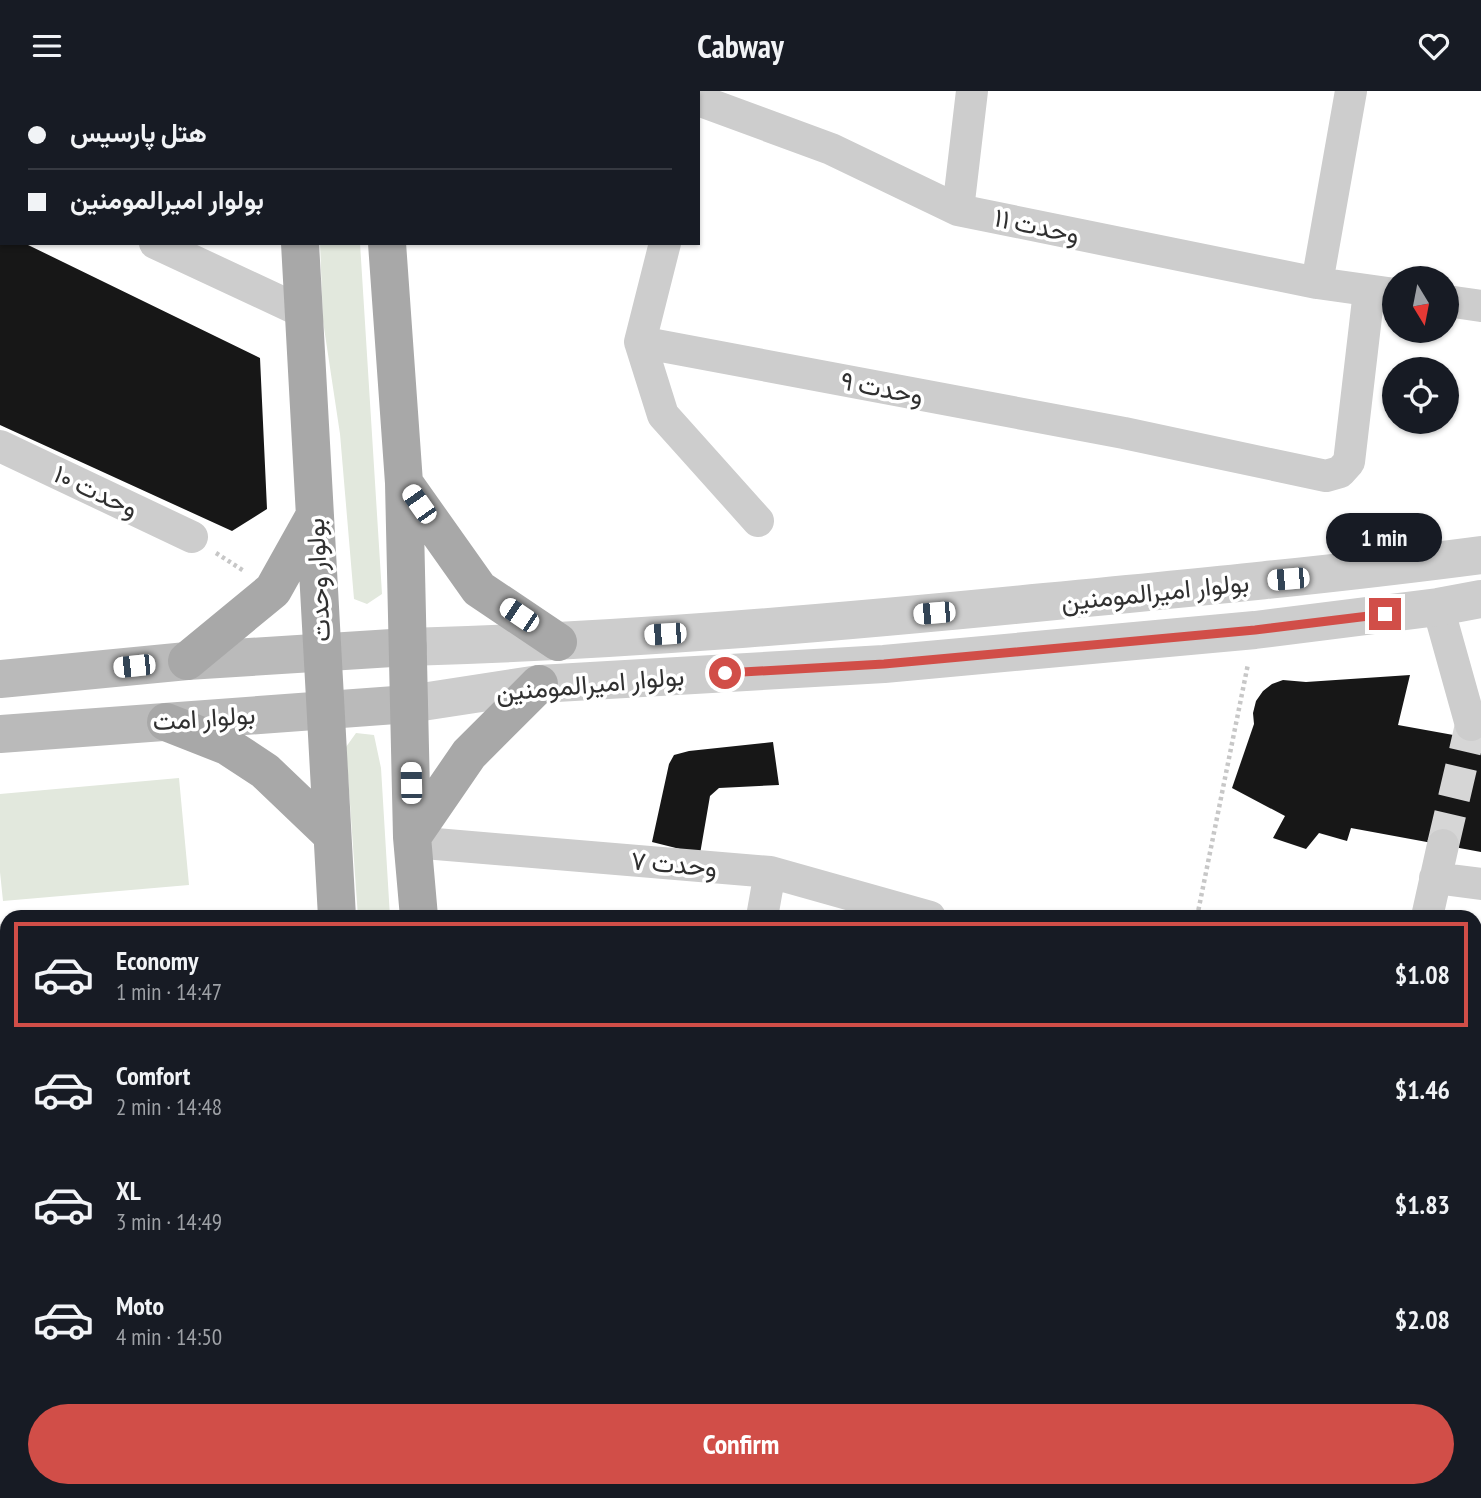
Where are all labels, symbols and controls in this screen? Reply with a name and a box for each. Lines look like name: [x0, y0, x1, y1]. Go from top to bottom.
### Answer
text: Cabway: [697, 25, 784, 67]
icon: menu: [28, 27, 66, 65]
icon: heart: [1415, 27, 1453, 65]
text: هتل پارسیس: [70, 116, 207, 149]
text: بولوار امیرالمومنین: [70, 183, 264, 216]
street label: وحدت ۱۱: [992, 200, 1083, 251]
north arrow: [1382, 266, 1460, 343]
map controls: [1382, 266, 1459, 434]
button: locate: [1382, 357, 1459, 434]
street label: وحدت ۹: [838, 363, 926, 412]
street label: وحدت ۱۰: [49, 457, 144, 524]
car: [399, 481, 440, 527]
callout: 1 min: [1327, 512, 1443, 561]
street label: بولوار وحدت: [298, 517, 337, 643]
text: 1 min: [1361, 523, 1407, 552]
street label: بولوار امیرالمومنین: [1059, 565, 1251, 618]
car: [1267, 567, 1310, 591]
car: [496, 595, 543, 635]
route end: [1369, 598, 1401, 630]
car: [913, 601, 956, 625]
car: [644, 622, 687, 646]
car: [113, 653, 156, 679]
route start: [709, 657, 741, 689]
street label: بولوار امیرالمومنین: [494, 659, 685, 708]
street label: بولوار امت: [152, 697, 256, 738]
car: [401, 762, 422, 804]
street label: وحدت ۷: [630, 843, 718, 884]
icon: car: [32, 943, 95, 1006]
text: Economy: [116, 944, 198, 977]
text: $1.08: [1395, 958, 1450, 991]
text: 1 min · 14:47: [116, 977, 222, 1006]
icon: car: [32, 1058, 95, 1121]
text: Comfort: [116, 1059, 190, 1092]
text: $1.46: [1395, 1073, 1450, 1106]
text: 2 min · 14:48: [116, 1092, 222, 1121]
icon: car: [32, 1173, 95, 1236]
text: XL: [116, 1174, 141, 1207]
text: $1.83: [1395, 1188, 1450, 1221]
text: 3 min · 14:49: [116, 1207, 222, 1236]
icon: car: [32, 1288, 95, 1351]
text: Moto: [116, 1289, 164, 1322]
text: $2.08: [1395, 1303, 1450, 1336]
text: 4 min · 14:50: [116, 1322, 222, 1351]
button: Confirm: [28, 1404, 1454, 1484]

